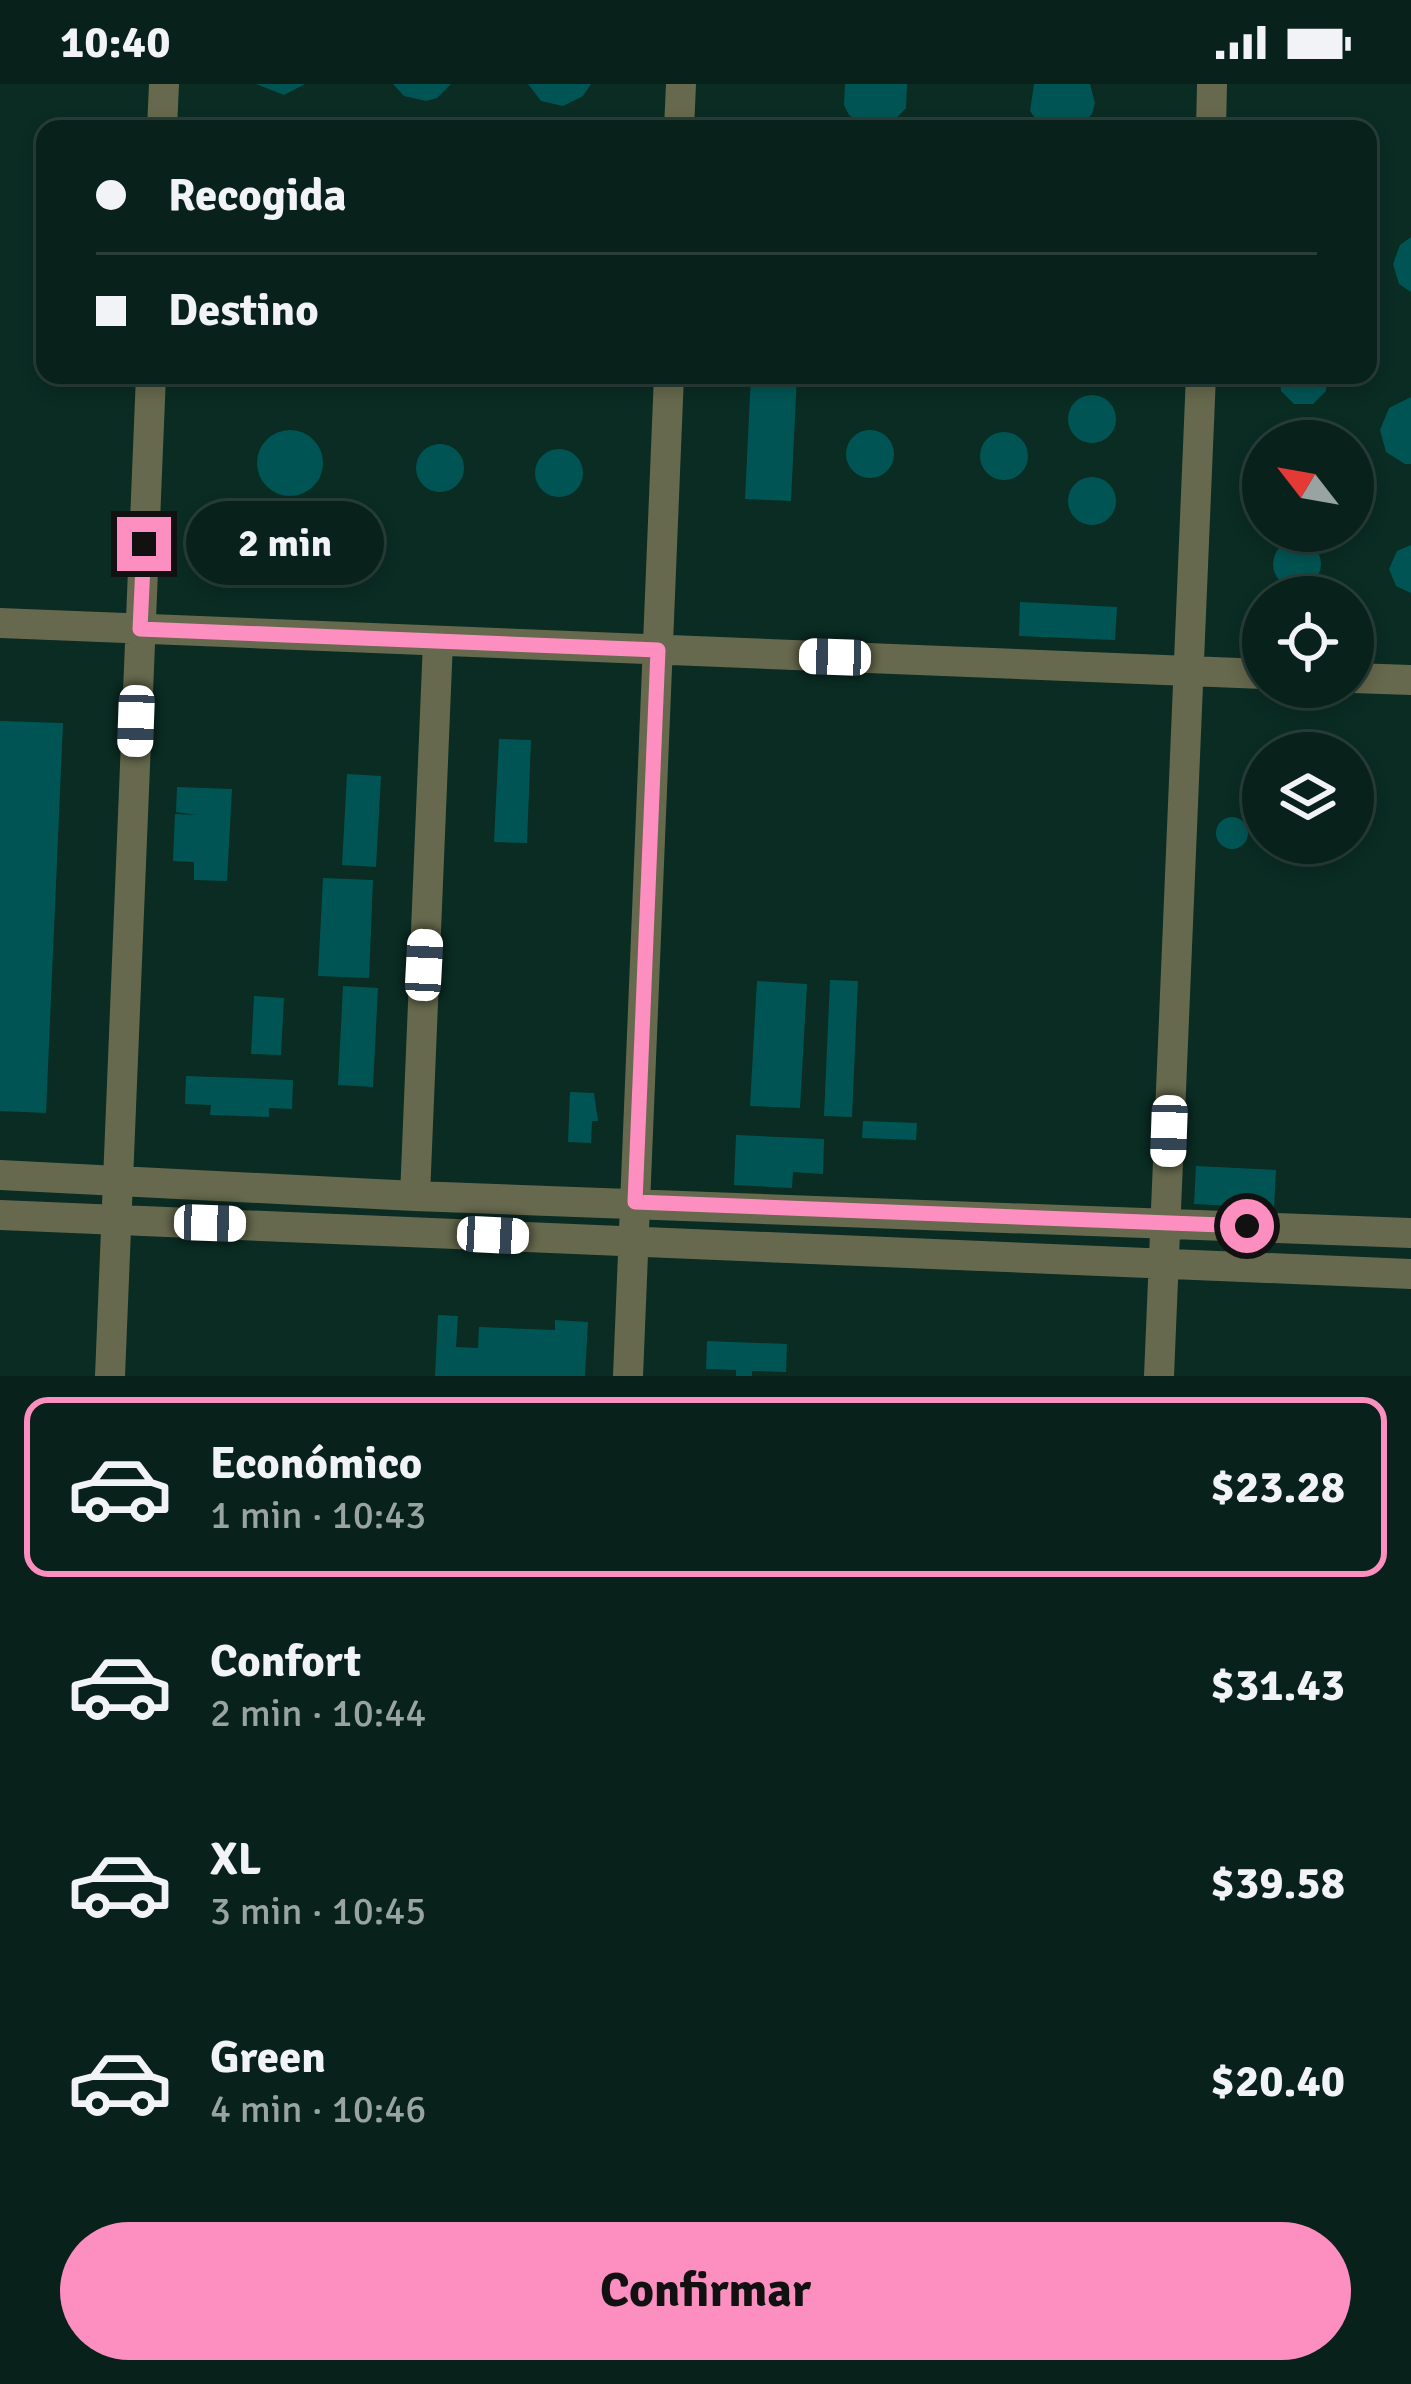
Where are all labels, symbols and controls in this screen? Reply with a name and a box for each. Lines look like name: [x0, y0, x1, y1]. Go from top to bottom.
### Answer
text: 10:40: [60, 15, 170, 70]
text: Recogida: [168, 168, 347, 223]
text: Destino: [168, 283, 319, 338]
north arrow: [1242, 420, 1374, 552]
map controls: [1242, 420, 1374, 864]
callout: 2 min: [186, 502, 384, 586]
route end: [117, 517, 171, 571]
text: 2 min: [238, 519, 332, 567]
button: locate: [1242, 576, 1374, 708]
car: [798, 638, 872, 676]
car: [117, 684, 155, 758]
button: layers: [1242, 732, 1374, 864]
car: [404, 928, 444, 1002]
car: [1150, 1094, 1188, 1168]
route start: [1220, 1199, 1274, 1253]
car: [173, 1204, 247, 1242]
car: [456, 1215, 530, 1255]
icon: car: [66, 1433, 174, 1541]
text: Económico: [210, 1436, 422, 1491]
text: $23.28: [1211, 1460, 1345, 1515]
text: 1 min · 10:43: [210, 1491, 426, 1539]
icon: car: [66, 1631, 174, 1739]
text: Confort: [210, 1634, 361, 1689]
text: $31.43: [1211, 1658, 1345, 1713]
text: 2 min · 10:44: [210, 1689, 426, 1737]
icon: car: [66, 1829, 174, 1937]
text: XL: [210, 1832, 261, 1887]
text: $39.58: [1211, 1856, 1345, 1911]
text: 3 min · 10:45: [210, 1887, 426, 1935]
icon: car: [66, 2027, 174, 2135]
text: Green: [210, 2030, 326, 2085]
text: $20.40: [1211, 2054, 1345, 2109]
text: 4 min · 10:46: [210, 2085, 426, 2133]
button: Confirmar: [60, 2222, 1351, 2360]

